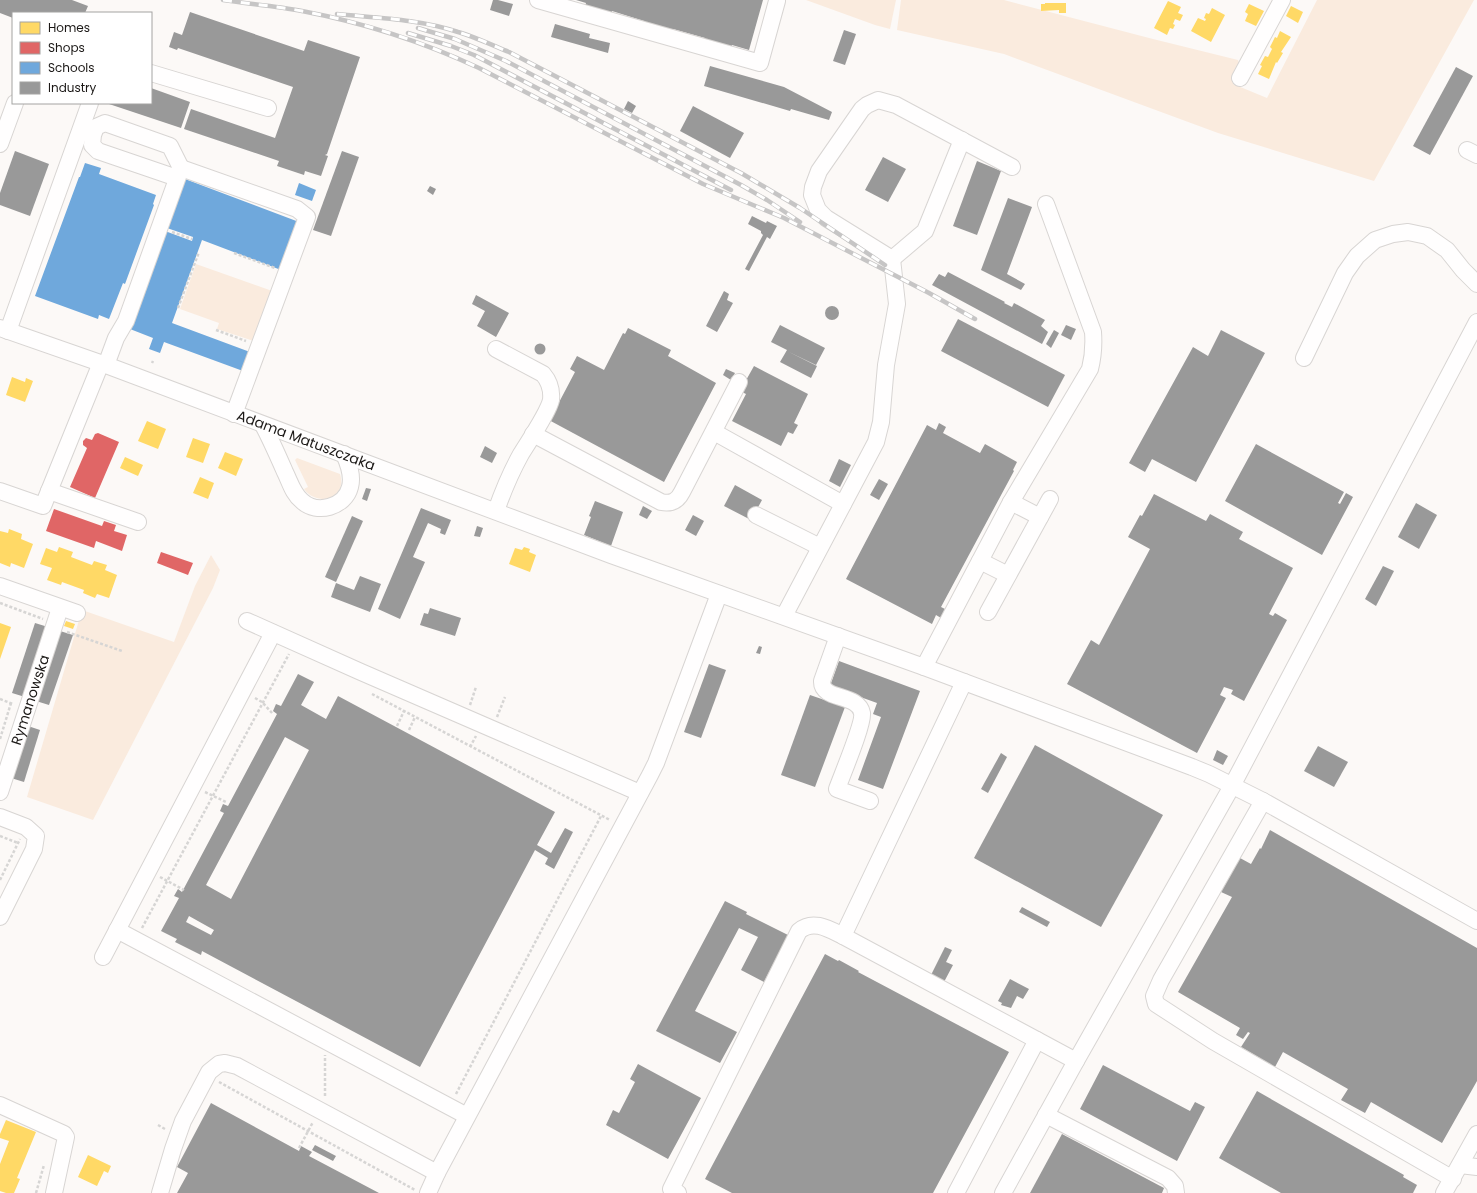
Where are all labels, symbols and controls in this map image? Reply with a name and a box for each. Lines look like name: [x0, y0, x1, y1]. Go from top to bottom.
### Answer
legend: [12, 12, 152, 104]
text: Homes: [48, 19, 90, 36]
text: Shops: [48, 39, 85, 56]
text: Schools: [48, 59, 95, 76]
text: Industry: [48, 79, 97, 96]
street label: Adama Matuszczaka: [234, 405, 378, 475]
street label: Rymanowska: [6, 652, 54, 747]

